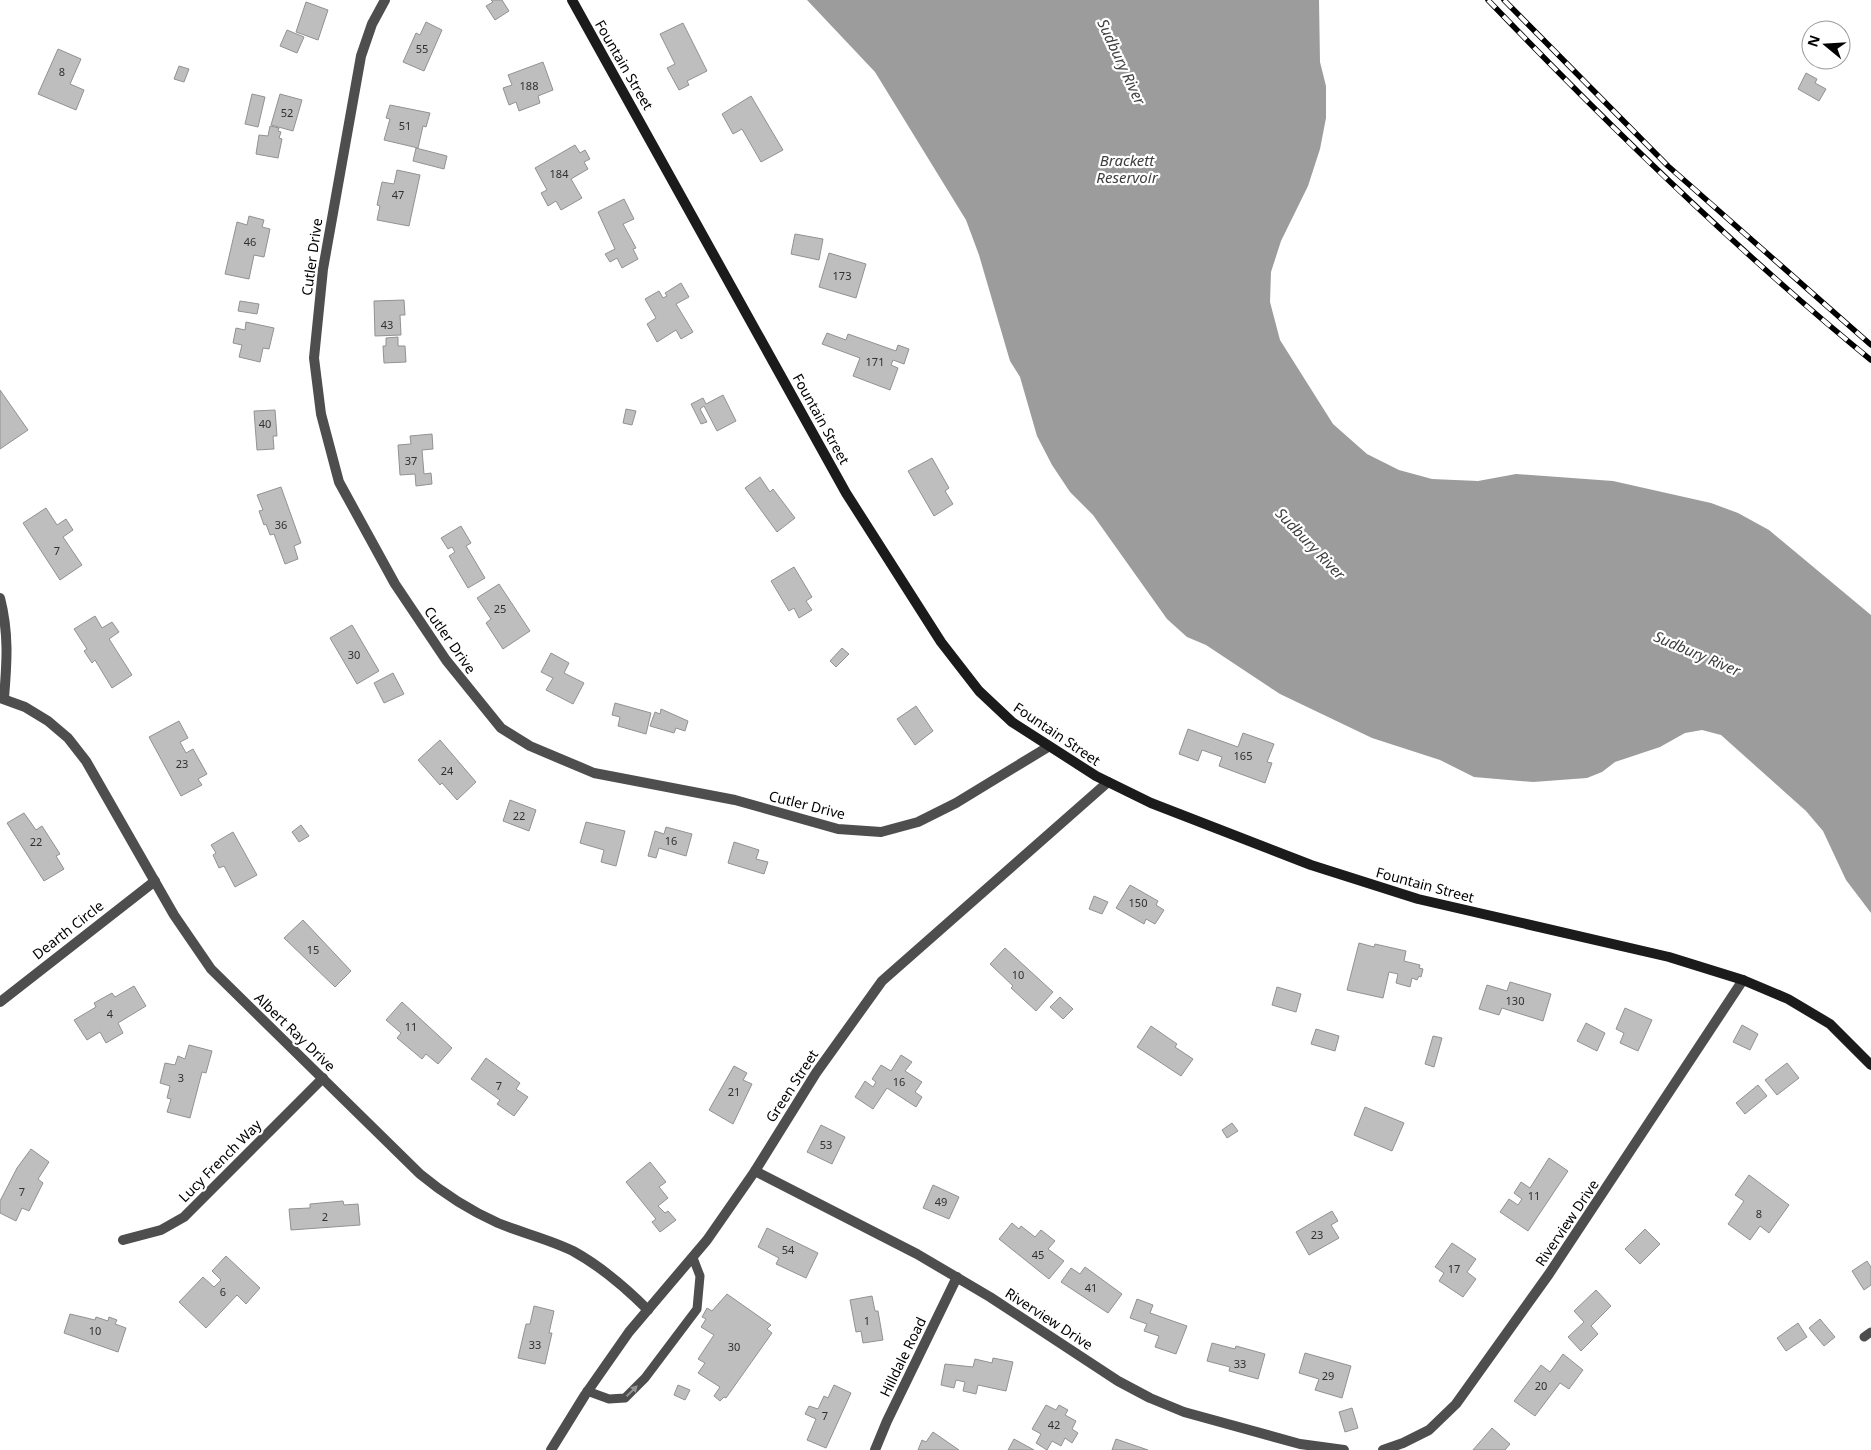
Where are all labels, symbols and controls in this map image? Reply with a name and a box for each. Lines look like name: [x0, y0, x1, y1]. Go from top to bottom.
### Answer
street label: Fountain Street: [591, 16, 658, 113]
water label: Sudbury River: [1093, 16, 1151, 108]
north arrow: [1801, 20, 1851, 70]
text: N: [1802, 32, 1824, 49]
house number: 55: [416, 41, 428, 56]
house number: 8: [59, 64, 65, 79]
house number: 188: [520, 78, 538, 93]
house number: 52: [281, 105, 293, 120]
house number: 51: [399, 118, 411, 133]
water label: Brackett Reservoir: [1096, 150, 1159, 187]
house number: 184: [550, 166, 569, 181]
house number: 47: [392, 187, 404, 202]
street label: Cutler Drive: [297, 217, 326, 297]
house number: 46: [244, 234, 256, 249]
house number: 173: [833, 268, 851, 283]
house number: 43: [381, 317, 393, 332]
house number: 171: [866, 354, 884, 369]
street label: Fountain Street: [789, 370, 854, 468]
house number: 40: [259, 416, 271, 431]
house number: 37: [405, 453, 417, 468]
water label: Sudbury River: [1272, 503, 1351, 584]
house number: 36: [275, 517, 287, 532]
house number: 7: [54, 543, 60, 558]
house number: 25: [494, 601, 506, 616]
street label: Cutler Drive: [420, 602, 481, 677]
water label: Sudbury River: [1651, 626, 1745, 681]
house number: 30: [348, 647, 360, 662]
street label: Fountain Street: [1010, 697, 1104, 770]
house number: 165: [1234, 748, 1252, 763]
house number: 23: [176, 756, 188, 771]
house number: 24: [441, 763, 454, 778]
street label: Cutler Drive: [767, 786, 847, 823]
house number: 22: [513, 808, 525, 823]
house number: 16: [665, 833, 677, 848]
house number: 22: [30, 834, 42, 849]
street label: Fountain Street: [1374, 862, 1476, 907]
house number: 150: [1129, 895, 1147, 910]
street label: Dearth Circle: [28, 896, 107, 963]
house number: 15: [307, 942, 319, 957]
house number: 10: [1012, 967, 1024, 982]
street label: Albert Ray Drive: [251, 988, 340, 1075]
house number: 130: [1506, 993, 1524, 1008]
house number: 4: [107, 1006, 114, 1021]
house number: 11: [405, 1019, 417, 1034]
street label: Green Street: [761, 1046, 822, 1126]
house number: 3: [178, 1070, 184, 1085]
house number: 16: [893, 1074, 905, 1089]
house number: 7: [496, 1078, 502, 1093]
house number: 21: [728, 1084, 740, 1099]
street label: Lucy French Way: [174, 1115, 266, 1206]
house number: 53: [820, 1137, 832, 1152]
street label: Riverview Drive: [1531, 1176, 1603, 1270]
house number: 7: [19, 1184, 25, 1199]
house number: 11: [1528, 1188, 1540, 1203]
house number: 49: [935, 1194, 947, 1209]
house number: 8: [1756, 1206, 1762, 1221]
house number: 2: [322, 1209, 328, 1224]
house number: 23: [1311, 1227, 1323, 1242]
house number: 54: [782, 1242, 795, 1257]
house number: 45: [1032, 1247, 1044, 1262]
house number: 17: [1448, 1261, 1460, 1276]
house number: 41: [1085, 1280, 1097, 1295]
street label: Riverview Drive: [1002, 1283, 1097, 1354]
house number: 6: [220, 1284, 226, 1299]
house number: 1: [864, 1313, 870, 1328]
street label: Hilldale Road: [875, 1314, 930, 1400]
house number: 10: [89, 1323, 101, 1338]
house number: 33: [529, 1337, 541, 1352]
house number: 30: [728, 1339, 740, 1354]
house number: 33: [1234, 1356, 1246, 1371]
house number: 29: [1322, 1368, 1334, 1383]
house number: 20: [1535, 1378, 1547, 1393]
one-way arrow: [626, 1386, 638, 1398]
house number: 7: [822, 1408, 828, 1423]
house number: 42: [1048, 1417, 1060, 1432]

